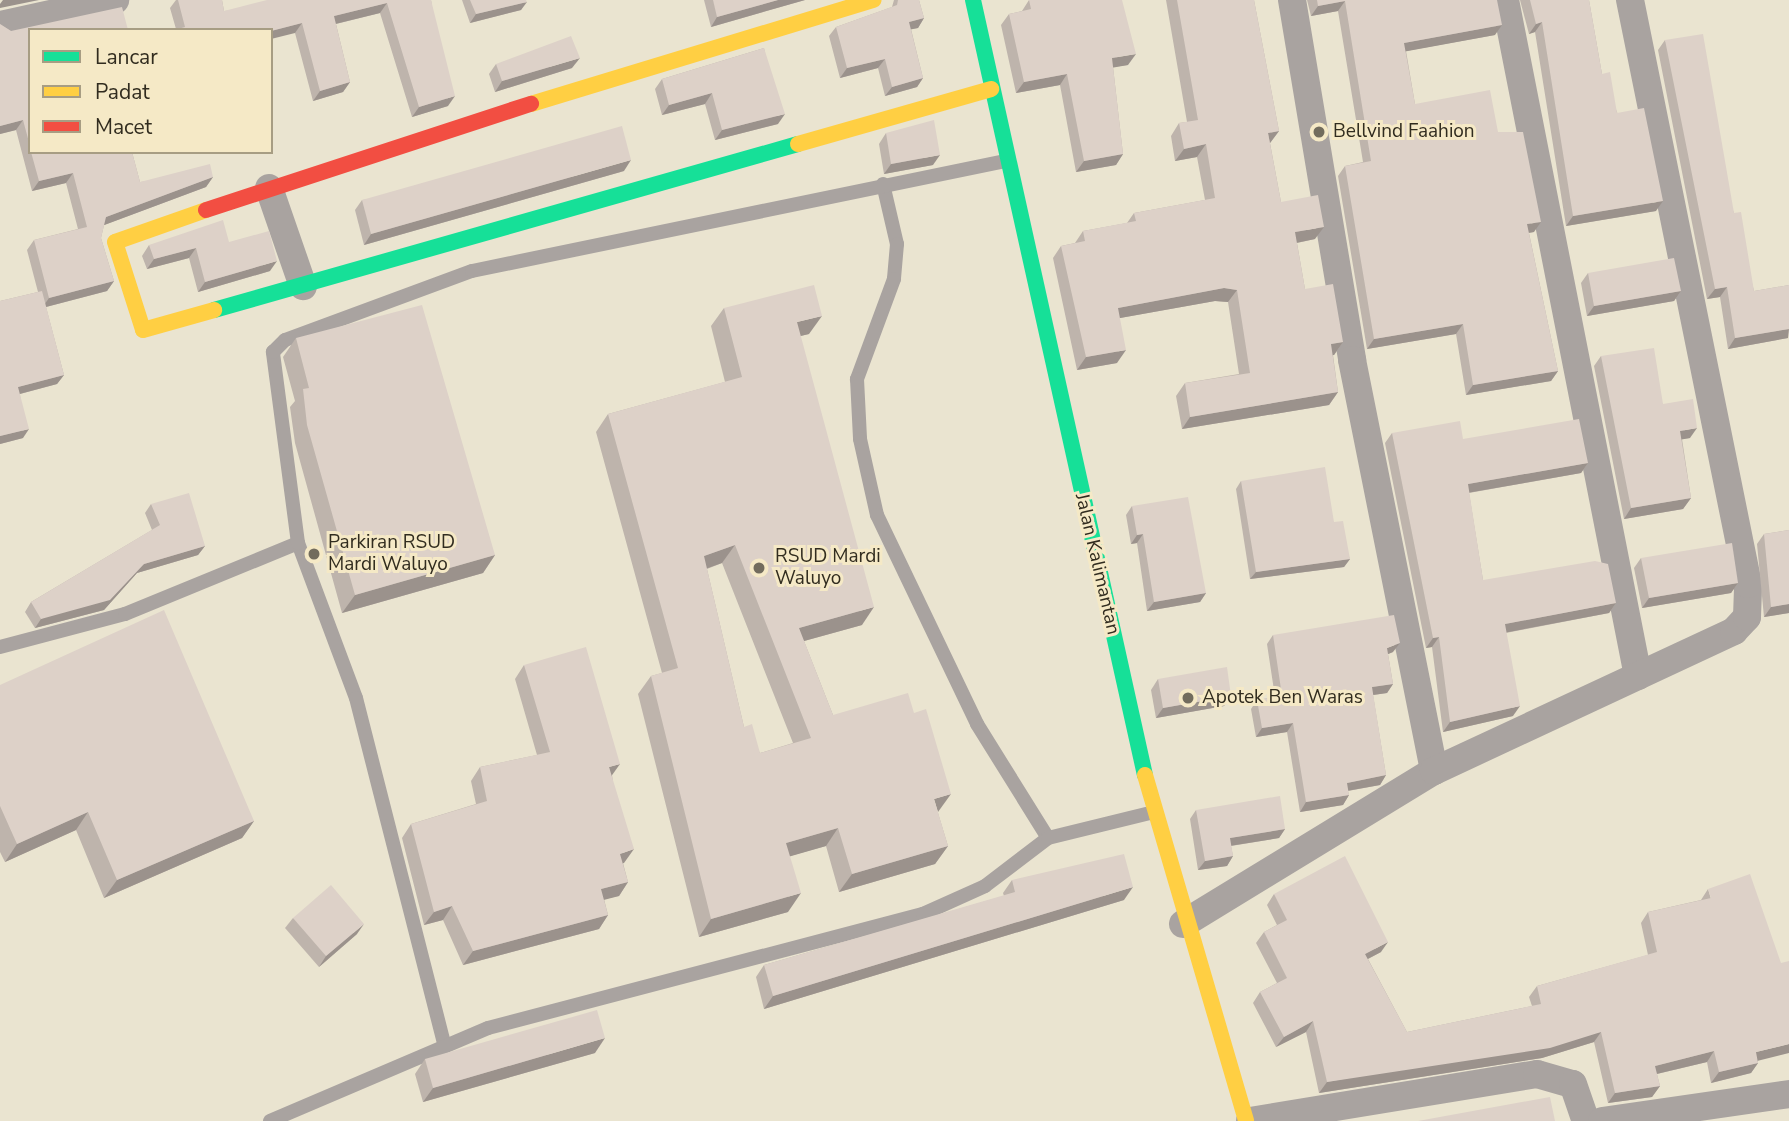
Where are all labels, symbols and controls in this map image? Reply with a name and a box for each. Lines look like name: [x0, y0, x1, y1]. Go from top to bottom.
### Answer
legend: [28, 28, 273, 154]
text: Lancar: [95, 43, 158, 71]
text: Padat: [95, 78, 150, 106]
text: Macet: [95, 113, 152, 141]
place label: Bellvind Faahion: [1333, 121, 1475, 143]
marker: Bellvind Faahion: [1311, 124, 1327, 140]
street label: Jalan Kalimantan: [1070, 491, 1124, 637]
place label: Parkiran RSUD Mardi Waluyo: [328, 532, 455, 576]
marker: Parkiran RSUD Mardi Waluyo: [306, 546, 322, 562]
place label: RSUD Mardi Waluyo: [775, 546, 881, 590]
marker: RSUD Mardi Waluyo: [749, 558, 769, 578]
place label: Apotek Ben Waras: [1202, 687, 1363, 709]
marker: Apotek Ben Waras: [1180, 690, 1196, 706]

